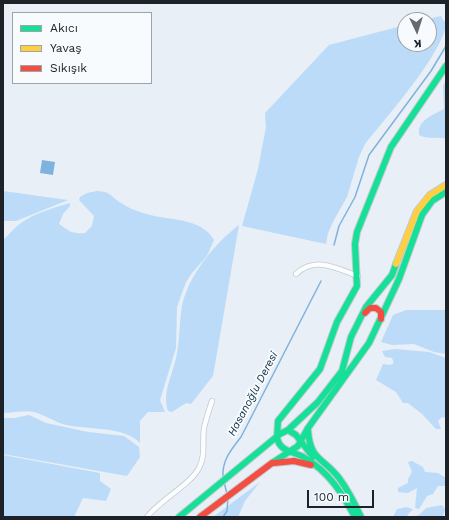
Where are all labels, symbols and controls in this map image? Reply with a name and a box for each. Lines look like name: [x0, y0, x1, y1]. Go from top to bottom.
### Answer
legend: [12, 12, 152, 84]
north arrow: [397, 12, 437, 52]
text: Akıcı: [50, 21, 78, 35]
text: K: [414, 37, 422, 50]
text: Yavaş: [50, 41, 82, 55]
text: Sıkışık: [50, 61, 87, 75]
water label: Hasanoğlu Deresi: [225, 350, 281, 438]
scale bar: [309, 482, 376, 508]
text: 100 m: [314, 490, 349, 504]

